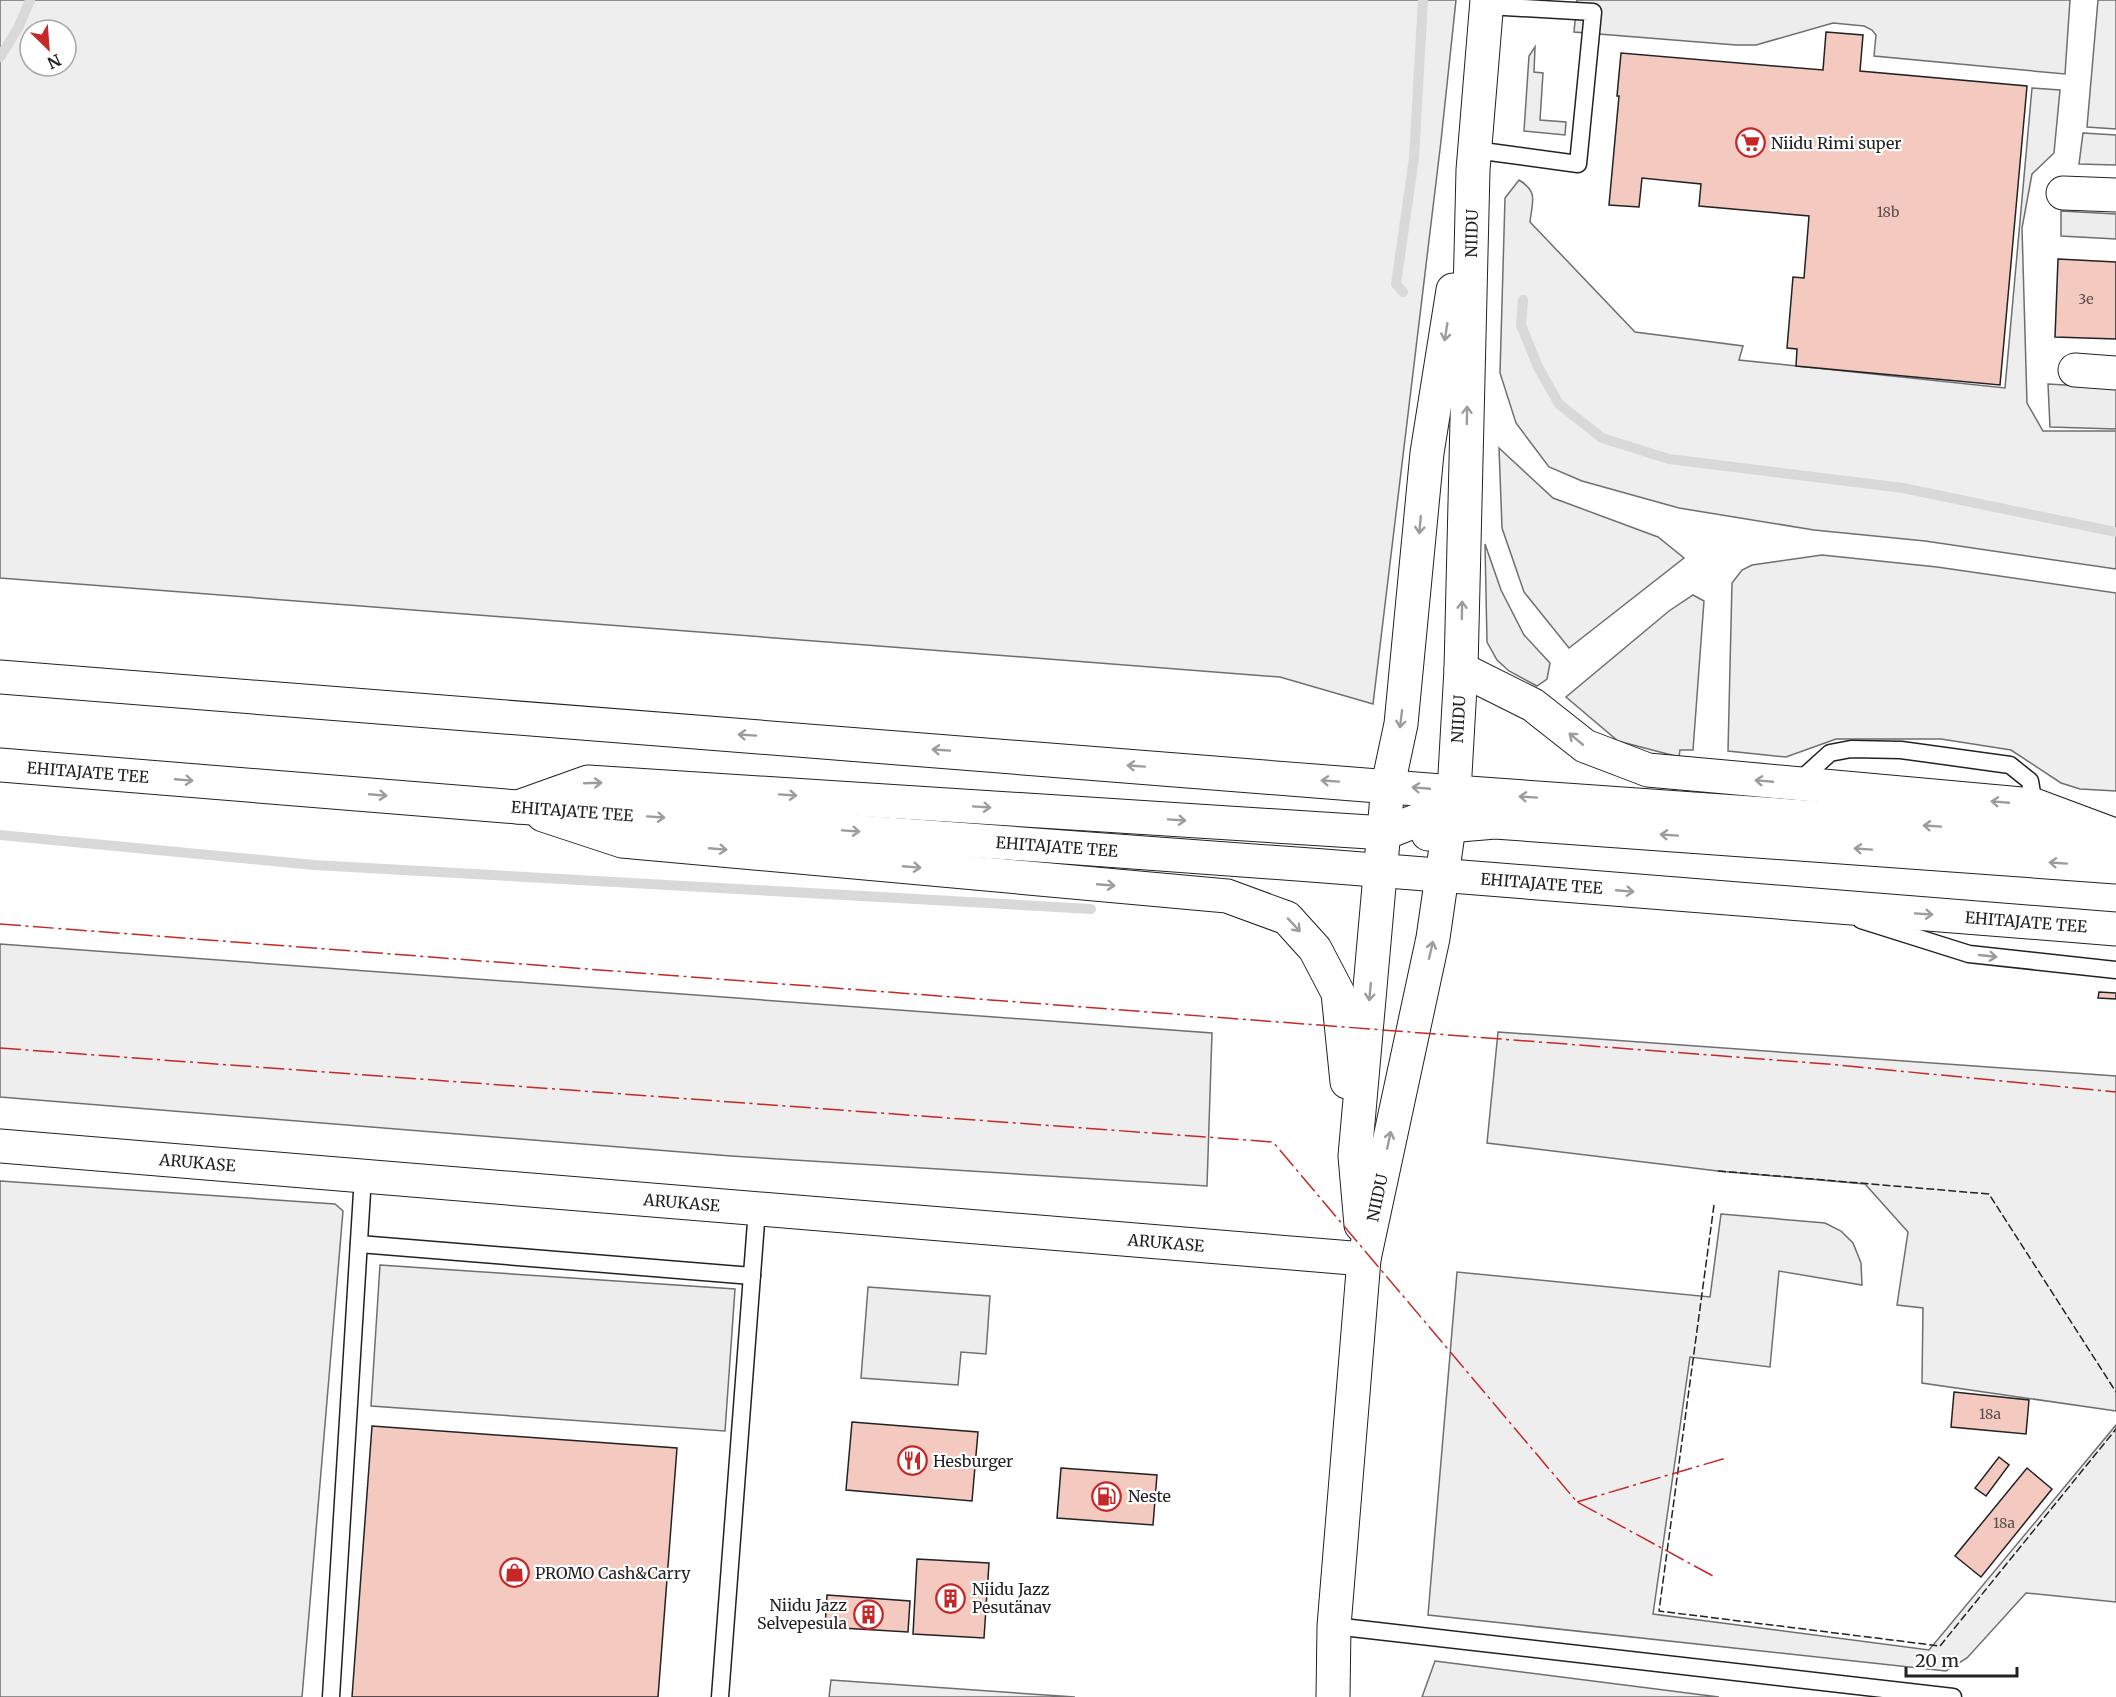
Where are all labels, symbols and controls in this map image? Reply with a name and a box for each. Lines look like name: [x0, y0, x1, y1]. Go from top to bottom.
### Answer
north arrow: [18, 18, 78, 78]
text: N: [44, 50, 64, 73]
supermarket icon: Niidu Rimi super: [1734, 127, 1766, 159]
place label: Niidu Rimi super: [1771, 133, 1902, 153]
house number: 18b: [1877, 203, 1899, 221]
street label: NIIDU: [1461, 209, 1482, 258]
house number: 3e: [2078, 290, 2094, 308]
one-way arrow: [1441, 321, 1452, 341]
one-way arrow: [1461, 406, 1473, 426]
one-way arrow: [1414, 514, 1425, 534]
one-way arrow: [1457, 601, 1468, 621]
street label: NIIDU: [1447, 694, 1470, 744]
one-way arrow: [1395, 708, 1406, 728]
one-way arrow: [737, 729, 757, 740]
one-way arrow: [1569, 733, 1585, 746]
one-way arrow: [932, 745, 952, 756]
street label: EHITAJATE TEE: [26, 757, 150, 787]
one-way arrow: [1126, 760, 1146, 771]
one-way arrow: [173, 775, 193, 786]
one-way arrow: [1321, 775, 1341, 786]
one-way arrow: [1755, 775, 1774, 786]
one-way arrow: [583, 777, 603, 789]
one-way arrow: [1412, 782, 1432, 793]
one-way arrow: [777, 789, 797, 800]
one-way arrow: [368, 790, 388, 801]
one-way arrow: [1519, 791, 1538, 802]
street label: EHITAJATE TEE: [510, 796, 635, 825]
one-way arrow: [1991, 796, 2010, 807]
one-way arrow: [972, 802, 992, 813]
one-way arrow: [646, 812, 666, 823]
one-way arrow: [1167, 815, 1186, 826]
one-way arrow: [1923, 820, 1942, 831]
one-way arrow: [840, 826, 860, 837]
one-way arrow: [1659, 829, 1679, 840]
street label: EHITAJATE TEE: [995, 832, 1120, 861]
one-way arrow: [1854, 843, 1874, 854]
one-way arrow: [707, 844, 727, 855]
one-way arrow: [2048, 857, 2068, 868]
one-way arrow: [902, 862, 921, 873]
street label: EHITAJATE TEE: [1480, 868, 1604, 898]
one-way arrow: [1096, 880, 1116, 891]
one-way arrow: [1615, 885, 1635, 896]
street label: EHITAJATE TEE: [1964, 907, 2089, 937]
one-way arrow: [1914, 909, 1934, 920]
one-way arrow: [1286, 918, 1301, 933]
one-way arrow: [1425, 941, 1437, 960]
one-way arrow: [1978, 951, 1997, 962]
one-way arrow: [1364, 981, 1375, 1001]
one-way arrow: [1384, 1131, 1396, 1150]
street label: ARUKASE: [157, 1149, 237, 1176]
street label: NIIDU: [1362, 1172, 1392, 1223]
street label: ARUKASE: [642, 1189, 722, 1216]
street label: ARUKASE: [1126, 1229, 1206, 1256]
house number: 18a: [1979, 1405, 2001, 1423]
restaurant icon: Hesburger: [896, 1445, 928, 1477]
place label: Hesburger: [933, 1451, 1013, 1471]
fuel station icon: Neste: [1091, 1480, 1123, 1512]
place label: Neste: [1128, 1486, 1171, 1506]
house number: 18a: [1993, 1514, 2015, 1532]
shop icon: PROMO Cash&Carry: [498, 1557, 530, 1589]
place label: PROMO Cash&Carry: [535, 1563, 691, 1583]
place label: Niidu Jazz Pesutänav: [972, 1579, 1052, 1617]
building icon: Niidu Jazz Pesutänav: [935, 1582, 967, 1614]
place label: Niidu Jazz Selvepesula: [757, 1595, 847, 1633]
building icon: Niidu Jazz Selvepesula: [852, 1598, 884, 1630]
scale bar: [1906, 1640, 2017, 1678]
text: 20 m: [1915, 1649, 1959, 1672]

